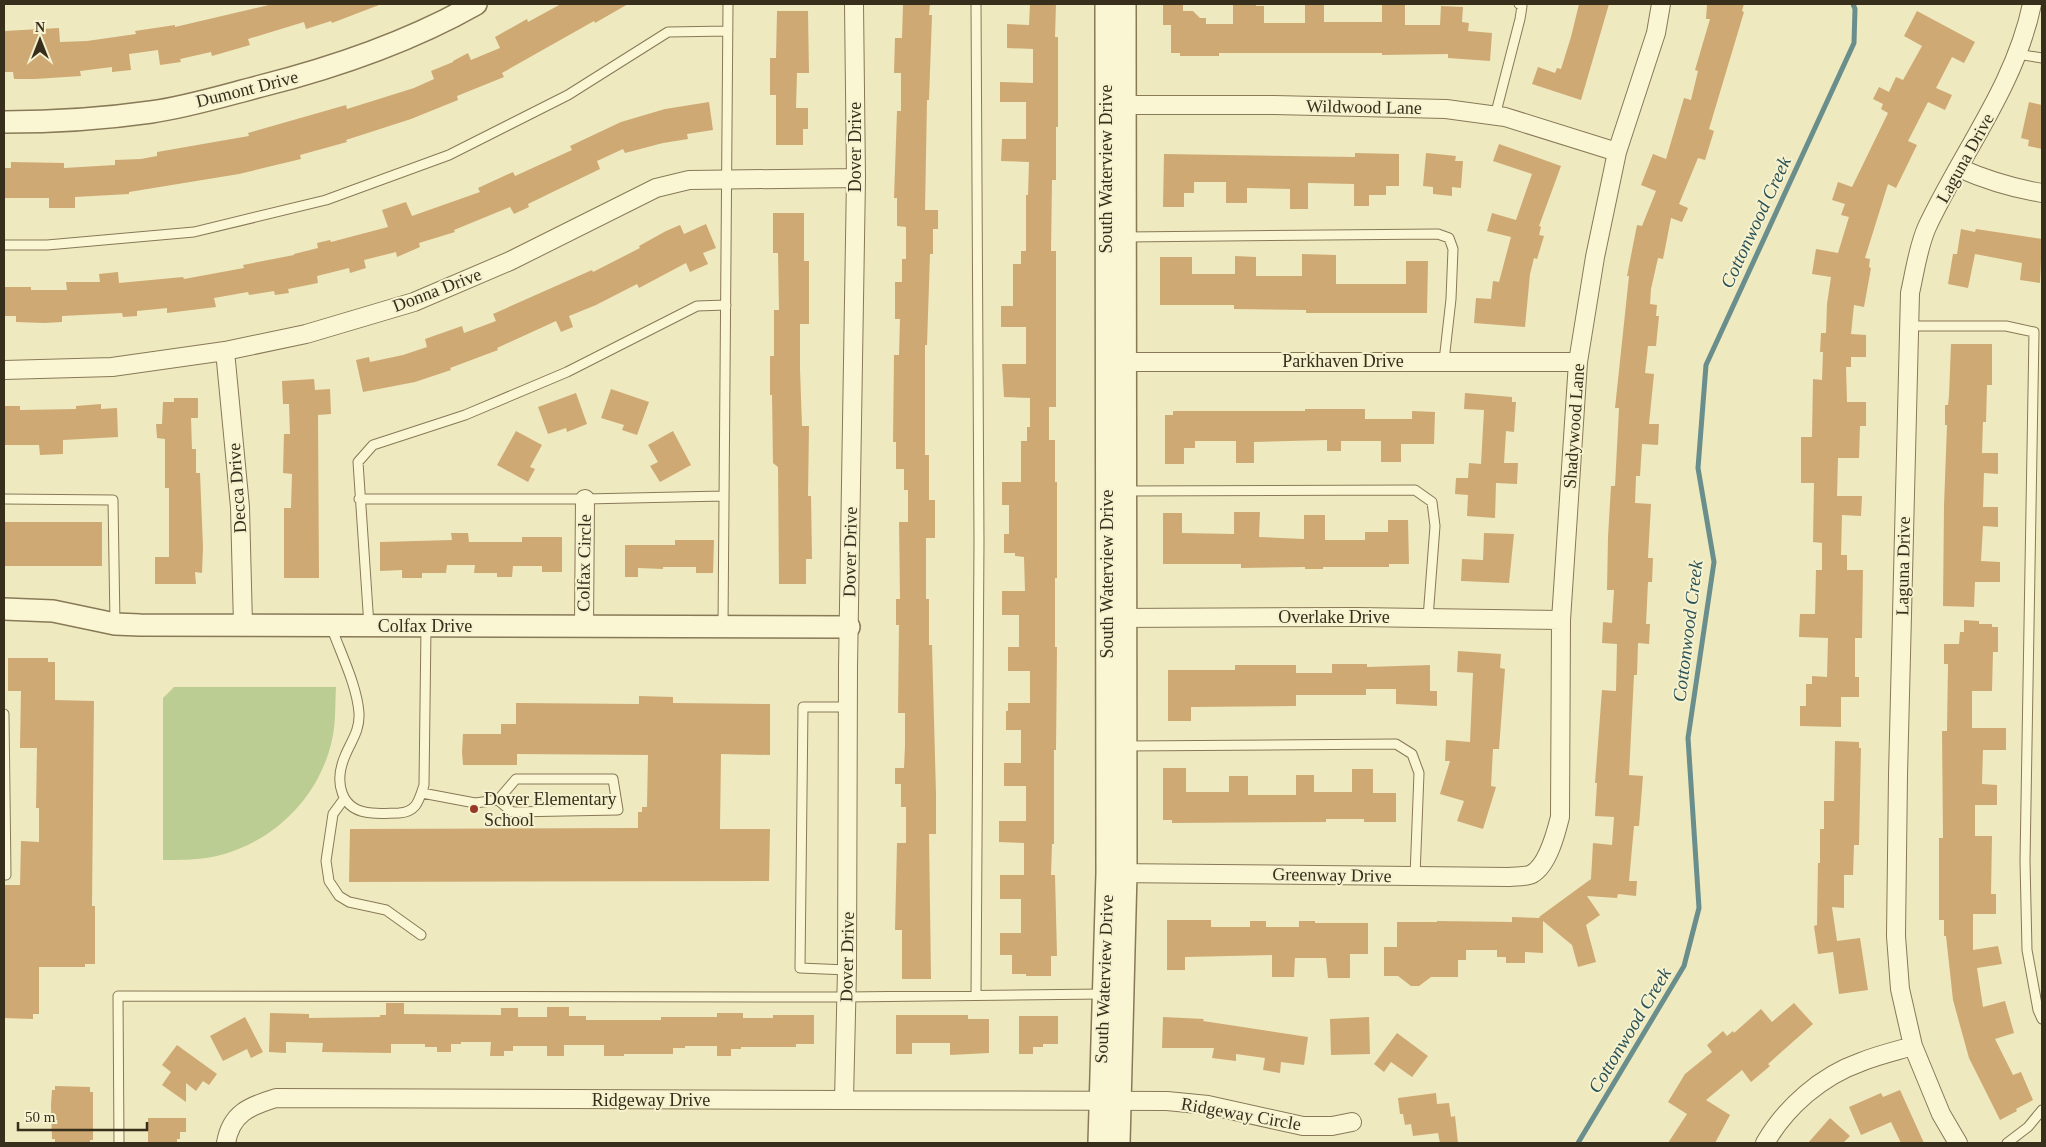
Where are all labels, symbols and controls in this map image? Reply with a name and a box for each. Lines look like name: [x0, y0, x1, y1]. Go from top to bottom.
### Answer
north arrow: [15, 15, 65, 65]
text: N: [35, 20, 45, 35]
street label: Dumont Drive: [194, 67, 300, 111]
street label: South Waterview Drive: [1096, 84, 1116, 254]
street label: Wildwood Lane: [1306, 96, 1422, 118]
street label: Dover Drive: [845, 102, 865, 192]
street label: Laguna Drive: [1932, 110, 1998, 206]
water label: Cottonwood Creek: [1716, 153, 1795, 291]
street label: Donna Drive: [390, 264, 484, 316]
street label: Parkhaven Drive: [1282, 351, 1404, 371]
street label: Shadywood Lane: [1560, 363, 1588, 489]
street label: Decca Drive: [224, 442, 250, 534]
street label: South Waterview Drive: [1097, 489, 1117, 659]
street label: Dover Drive: [839, 507, 861, 597]
street label: Colfax Circle: [573, 514, 595, 612]
street label: Laguna Drive: [1892, 516, 1914, 616]
water label: Cottonwood Creek: [1668, 559, 1707, 703]
street label: Overlake Drive: [1278, 607, 1390, 627]
street label: Colfax Drive: [378, 616, 472, 636]
place label: Dover Elementary School: [484, 789, 616, 830]
marker: Dover Elementary School: [468, 803, 480, 815]
street label: Greenway Drive: [1272, 864, 1392, 886]
street label: South Waterview Drive: [1091, 894, 1117, 1064]
street label: Dover Drive: [836, 912, 858, 1002]
water label: Cottonwood Creek: [1584, 963, 1675, 1097]
street label: Ridgeway Drive: [592, 1090, 710, 1110]
street label: Ridgeway Circle: [1179, 1094, 1303, 1134]
scale bar: [18, 1100, 146, 1132]
text: 50 m: [25, 1109, 56, 1125]

